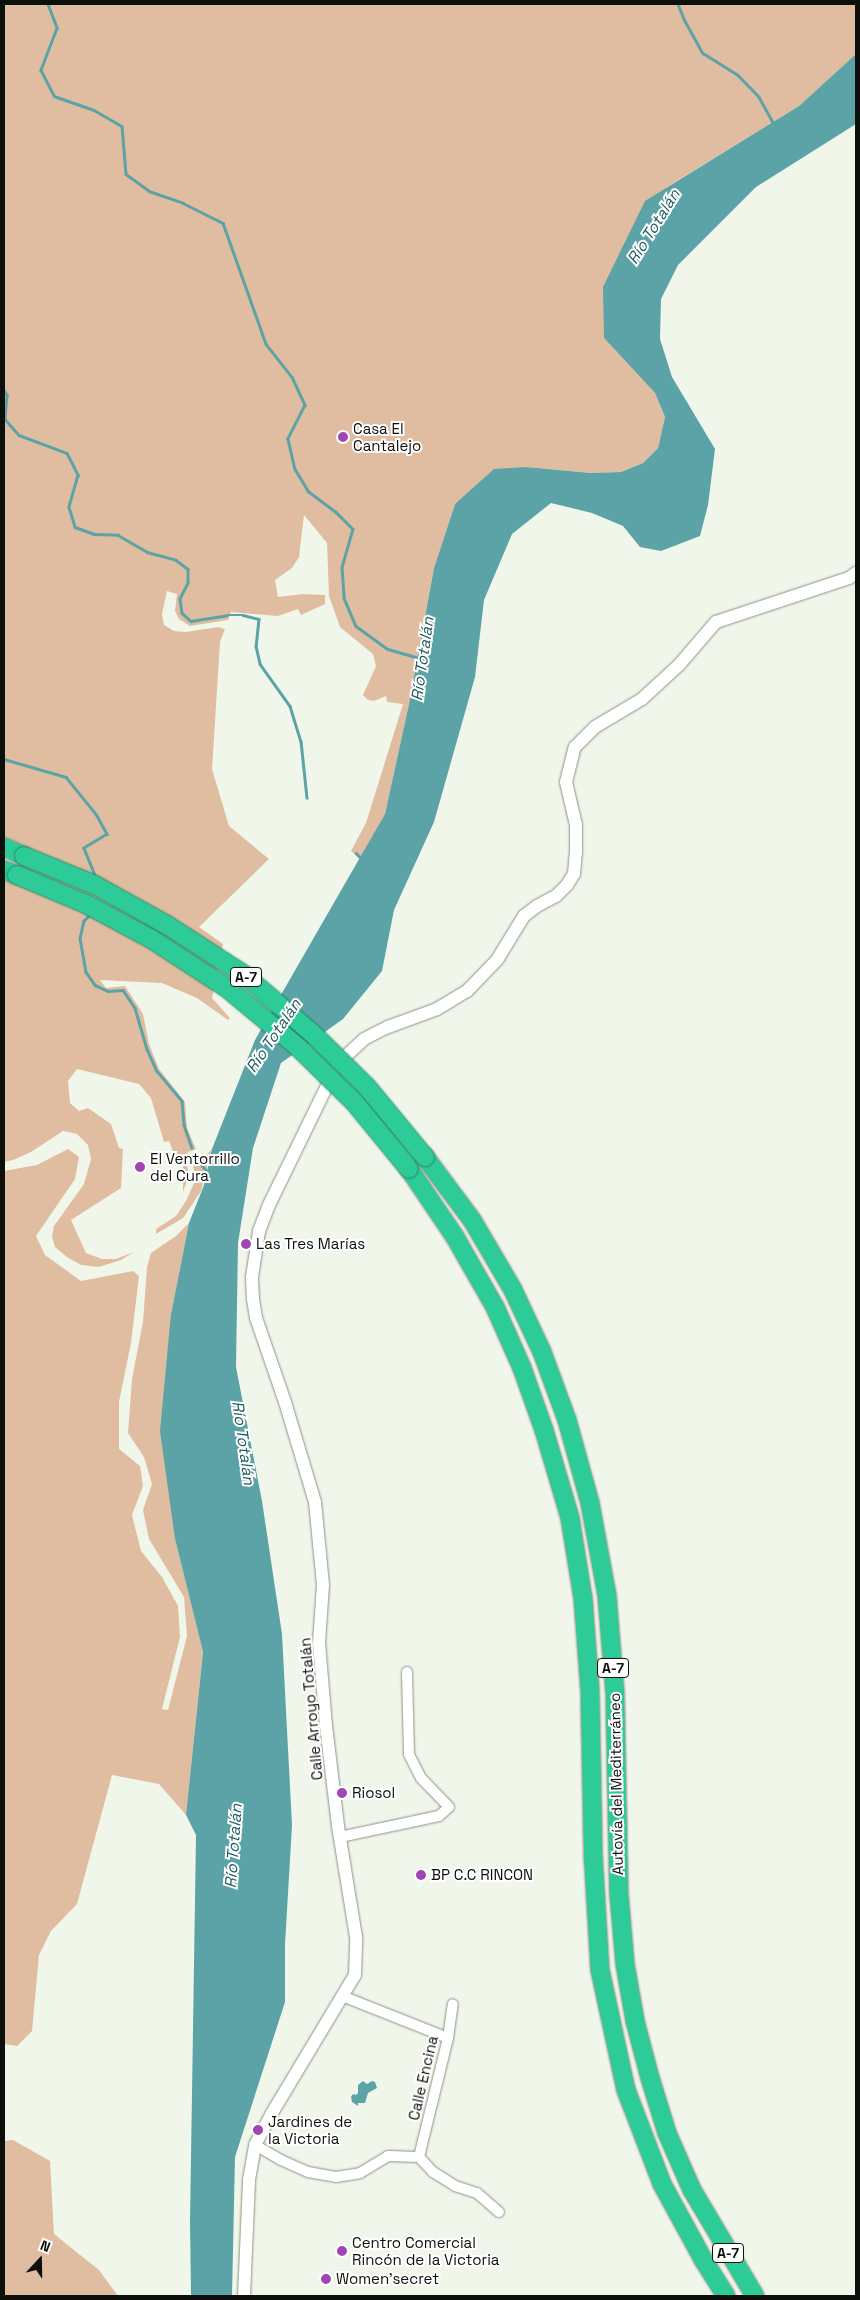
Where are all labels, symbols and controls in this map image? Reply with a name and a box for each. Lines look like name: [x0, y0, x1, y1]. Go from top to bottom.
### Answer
water label: Río Totalán: [623, 186, 685, 268]
place label: Casa El Cantalejo: [353, 419, 421, 454]
marker: Casa El Cantalejo: [337, 431, 349, 443]
water label: Río Totalán: [408, 616, 438, 702]
road number: A-7: [230, 966, 262, 989]
water label: Río Totalán: [242, 995, 306, 1077]
place label: El Ventorrillo del Cura: [150, 1149, 240, 1184]
marker: El Ventorrillo del Cura: [134, 1161, 146, 1173]
place label: Las Tres Marías: [256, 1235, 366, 1253]
marker: Las Tres Marías: [240, 1238, 252, 1250]
water label: Río Totalán: [228, 1400, 258, 1486]
street label: Calle Arroyo Totalán: [296, 1637, 326, 1781]
road number: A-7: [597, 1656, 629, 1680]
street label: Autovía del Mediterráneo: [605, 1693, 627, 1875]
place label: Riosol: [352, 1784, 395, 1802]
marker: Riosol: [336, 1787, 348, 1799]
water label: Río Totalán: [221, 1803, 247, 1889]
place label: BP C.C RINCON: [431, 1866, 533, 1884]
marker: BP C.C RINCON: [415, 1869, 427, 1881]
street label: Calle Encina: [405, 2034, 441, 2122]
place label: Jardines de la Victoria: [268, 2112, 352, 2147]
marker: Jardines de la Victoria: [252, 2124, 264, 2136]
place label: Centro Comercial Rincón de la Victoria: [352, 2233, 500, 2268]
north arrow: [15, 2235, 65, 2285]
text: N: [38, 2236, 53, 2256]
road number: A-7: [712, 2242, 744, 2264]
marker: Centro Comercial Rincón de la Victoria: [336, 2245, 348, 2257]
place label: Women'secret: [336, 2270, 439, 2288]
marker: Women'secret: [320, 2273, 332, 2285]

